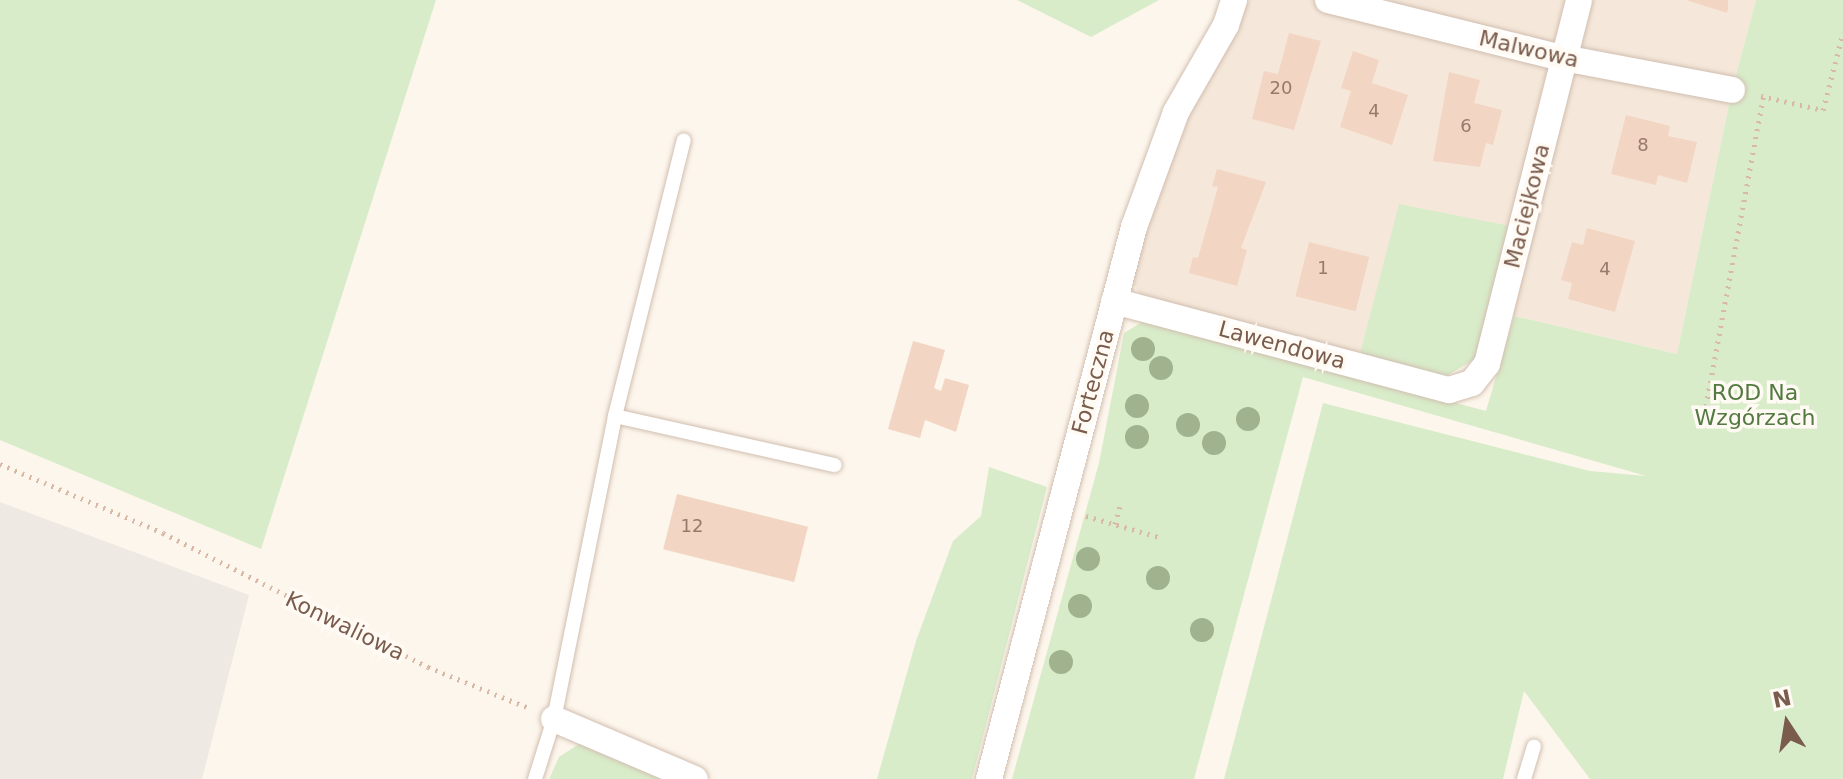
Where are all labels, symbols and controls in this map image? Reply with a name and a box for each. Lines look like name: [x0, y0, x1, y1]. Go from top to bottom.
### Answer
street label: Malwowa: [1477, 25, 1581, 73]
house number: 20: [1270, 77, 1292, 99]
house number: 4: [1368, 100, 1380, 122]
house number: 6: [1460, 115, 1472, 137]
house number: 8: [1637, 134, 1649, 156]
street label: Maciejkowa: [1499, 141, 1555, 271]
house number: 1: [1317, 257, 1329, 279]
house number: 4: [1599, 258, 1611, 280]
street label: Lawendowa: [1216, 315, 1348, 375]
street label: Forteczna: [1066, 327, 1120, 437]
park label: ROD Na Wzgórzach: [1695, 379, 1815, 430]
house number: 12: [681, 515, 703, 537]
street label: Konwaliowa: [281, 586, 409, 666]
north arrow: [1747, 683, 1827, 763]
text: N: [1770, 685, 1794, 713]

